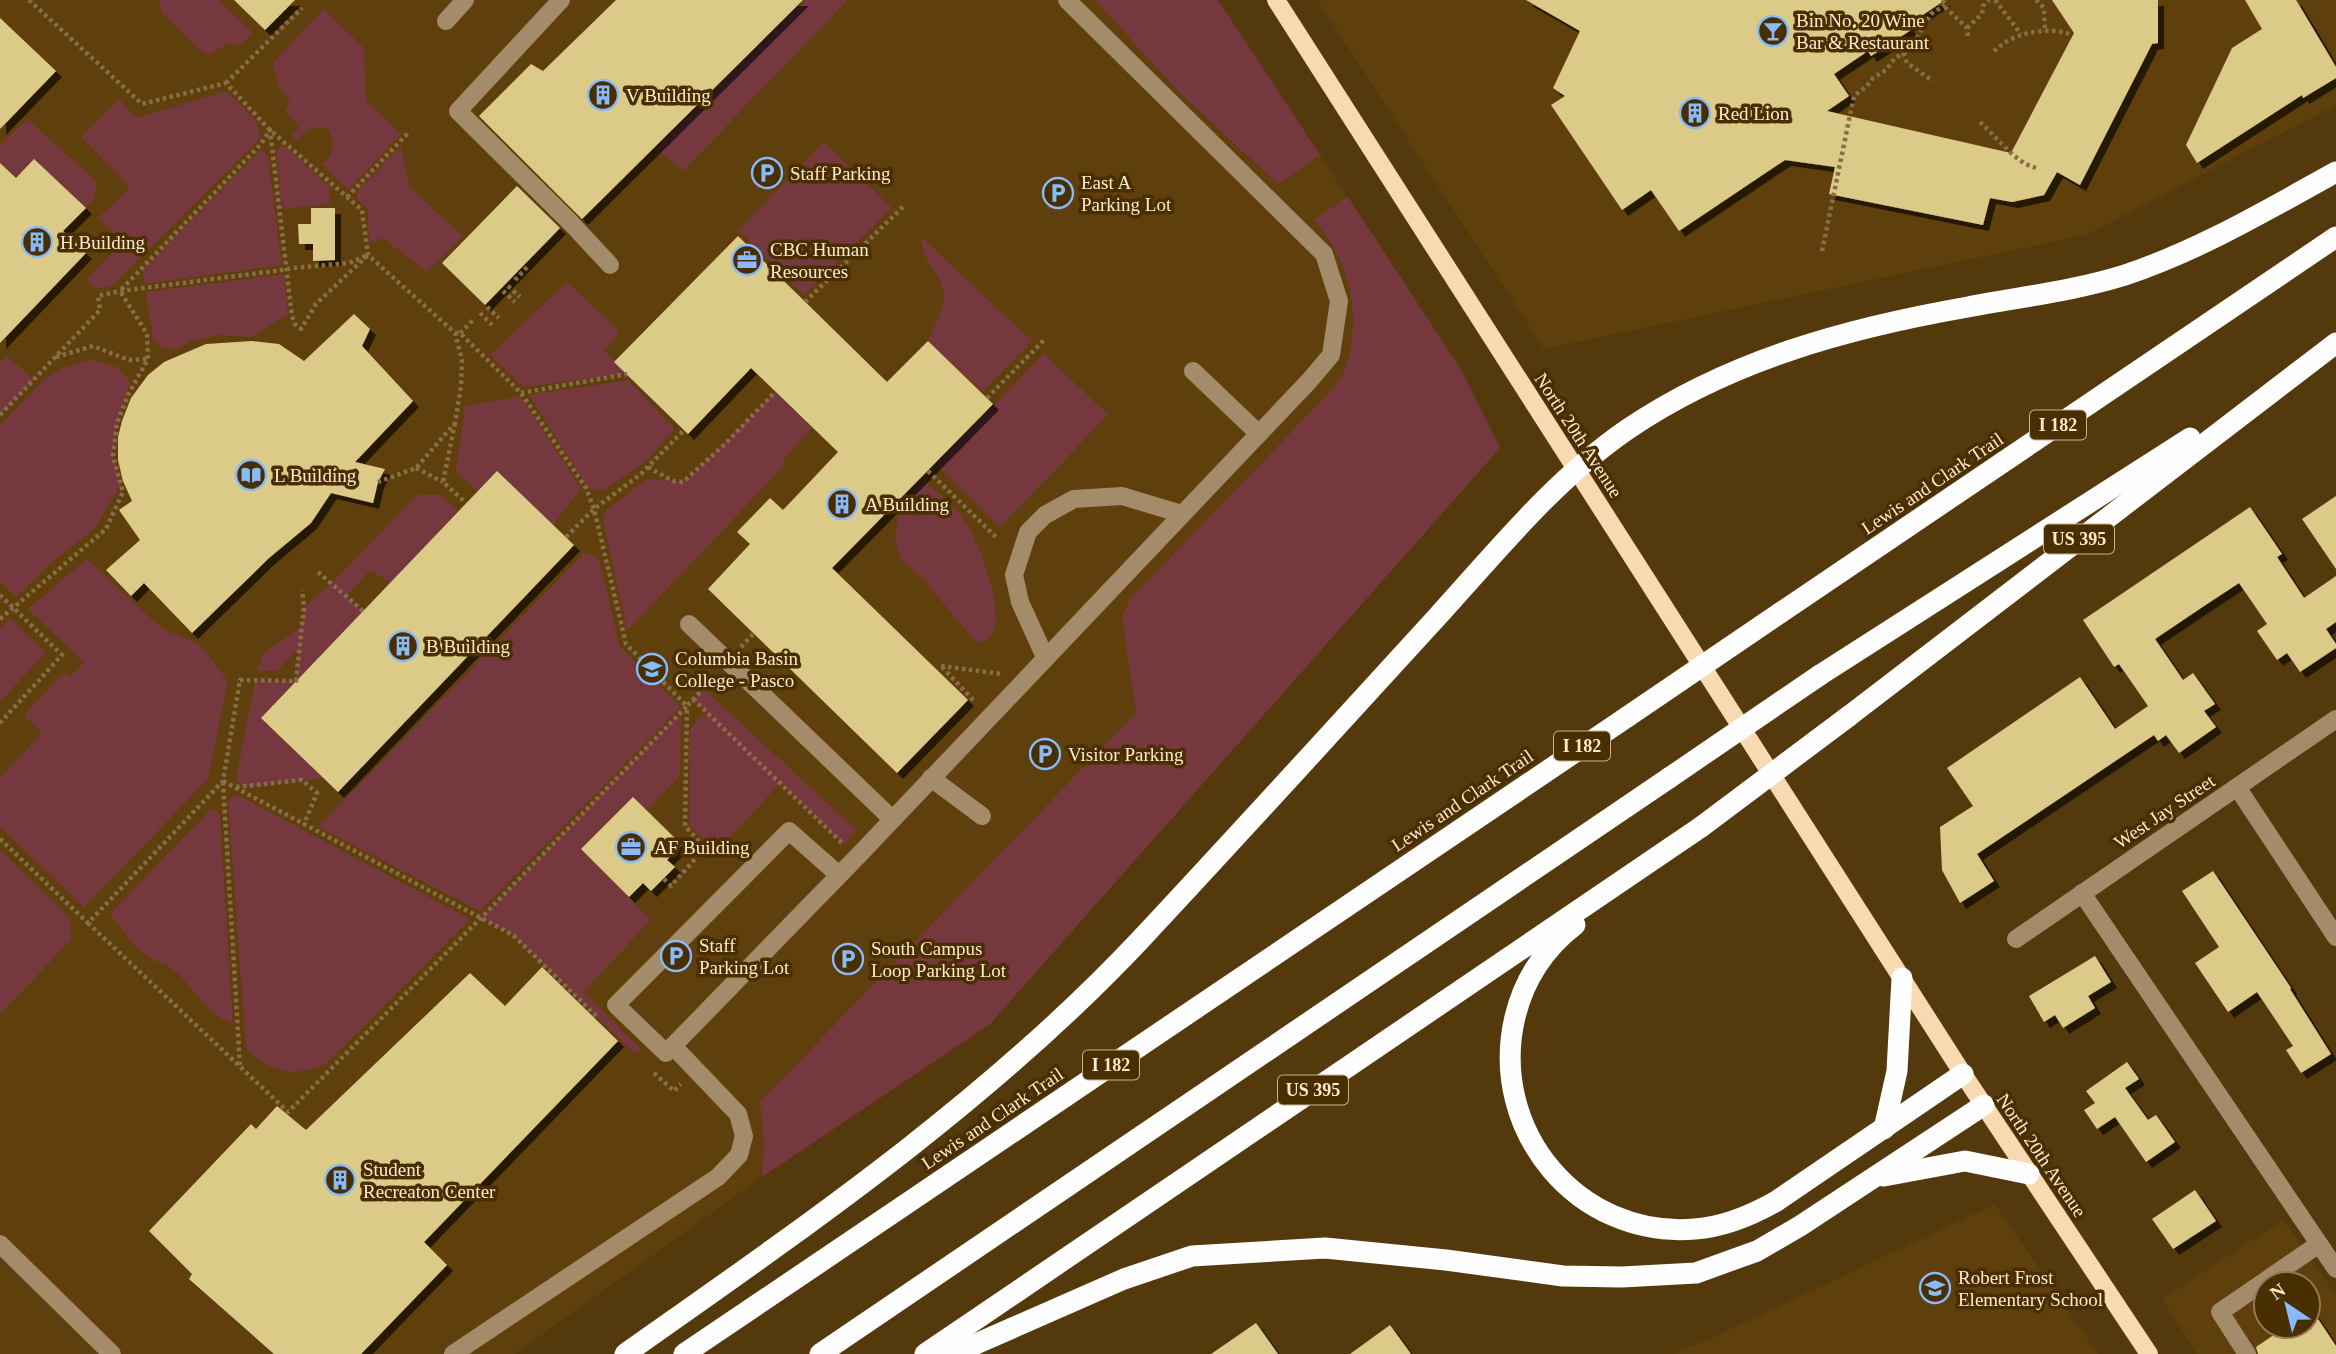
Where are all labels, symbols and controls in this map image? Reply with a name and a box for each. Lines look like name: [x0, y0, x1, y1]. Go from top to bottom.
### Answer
place label: Bin No. 20 Wine Bar & Restaurant: [1796, 10, 1930, 53]
bar icon: Bin No. 20 Wine Bar & Restaurant: [1756, 14, 1790, 48]
building icon: V Building: [586, 78, 620, 112]
place label: V Building: [626, 85, 711, 106]
building icon: Red Lion: [1678, 96, 1712, 130]
place label: Red Lion: [1718, 103, 1790, 124]
parking icon: Staff Parking: [750, 156, 784, 190]
place label: Staff Parking: [790, 163, 891, 184]
place label: East A Parking Lot: [1081, 172, 1172, 215]
parking icon: East A Parking Lot: [1041, 176, 1075, 210]
building icon: H Building: [20, 225, 54, 259]
place label: H Building: [60, 232, 145, 253]
place label: CBC Human Resources: [770, 239, 869, 282]
office icon: CBC Human Resources: [730, 243, 764, 277]
street label: North 20th Avenue: [1530, 369, 1627, 501]
road number: I 182: [2030, 410, 2086, 440]
street label: Lewis and Clark Trail: [1857, 428, 2007, 539]
library icon: L Building: [234, 458, 268, 492]
place label: L Building: [274, 465, 357, 486]
building icon: A Building: [825, 487, 859, 521]
place label: A Building: [865, 494, 949, 515]
road number: US 395: [2044, 524, 2114, 554]
building icon: B Building: [386, 629, 420, 663]
place label: B Building: [426, 636, 510, 657]
place label: Columbia Basin College - Pasco: [675, 648, 798, 691]
school or university icon: Columbia Basin College - Pasco: [635, 652, 669, 686]
road number: I 182: [1554, 732, 1610, 760]
parking icon: Visitor Parking: [1028, 737, 1062, 771]
place label: Visitor Parking: [1068, 744, 1184, 765]
street label: Lewis and Clark Trail: [1387, 745, 1537, 856]
street label: West Jay Street: [2110, 770, 2219, 853]
office icon: AF Building: [614, 830, 648, 864]
place label: AF Building: [654, 837, 750, 858]
place label: Staff Parking Lot: [699, 935, 790, 978]
place label: South Campus Loop Parking Lot: [871, 938, 1007, 981]
parking icon: Staff Parking Lot: [659, 939, 693, 973]
parking icon: South Campus Loop Parking Lot: [831, 942, 865, 976]
road number: I 182: [1083, 1050, 1139, 1080]
street label: Lewis and Clark Trail: [917, 1063, 1067, 1174]
road number: US 395: [1278, 1076, 1348, 1105]
street label: North 20th Avenue: [1993, 1090, 2091, 1221]
place label: Student Recreaton Center: [363, 1159, 496, 1202]
building icon: Student Recreaton Center: [323, 1163, 357, 1197]
place label: Robert Frost Elementary School: [1958, 1267, 2103, 1310]
north arrow: [2252, 1270, 2322, 1340]
school or university icon: Robert Frost Elementary School: [1918, 1271, 1952, 1305]
text: N: [2266, 1279, 2289, 1304]

